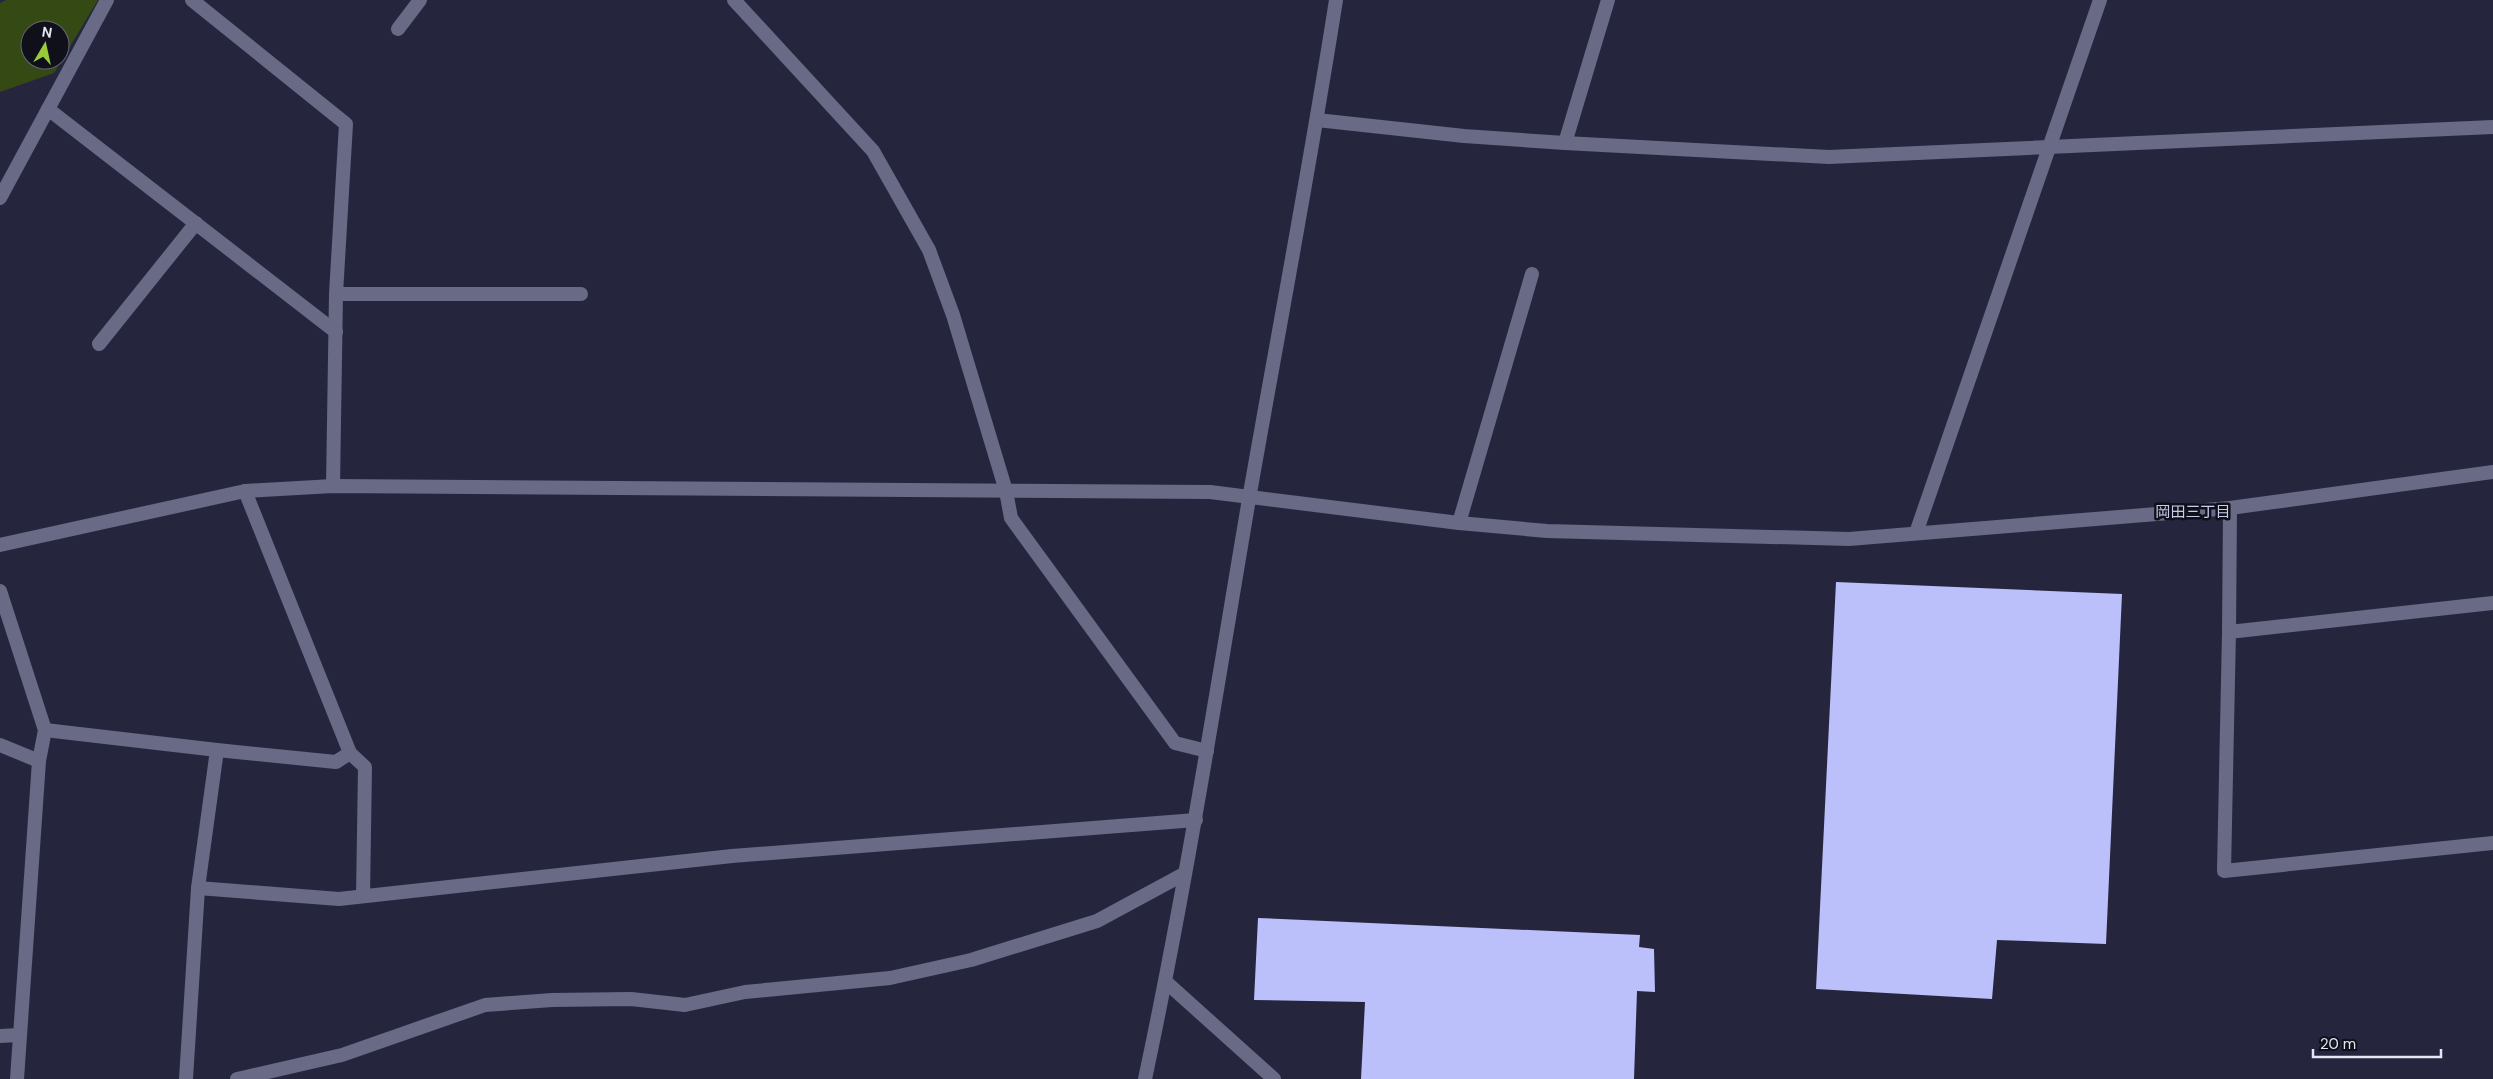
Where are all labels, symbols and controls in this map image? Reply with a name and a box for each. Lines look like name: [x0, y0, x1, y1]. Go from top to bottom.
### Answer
north arrow: [20, 20, 70, 70]
text: N: [41, 22, 53, 42]
district label: 岡田三丁目: [2155, 502, 2231, 522]
scale bar: [2313, 1026, 2440, 1058]
text: 20 m: [2320, 1034, 2356, 1054]

